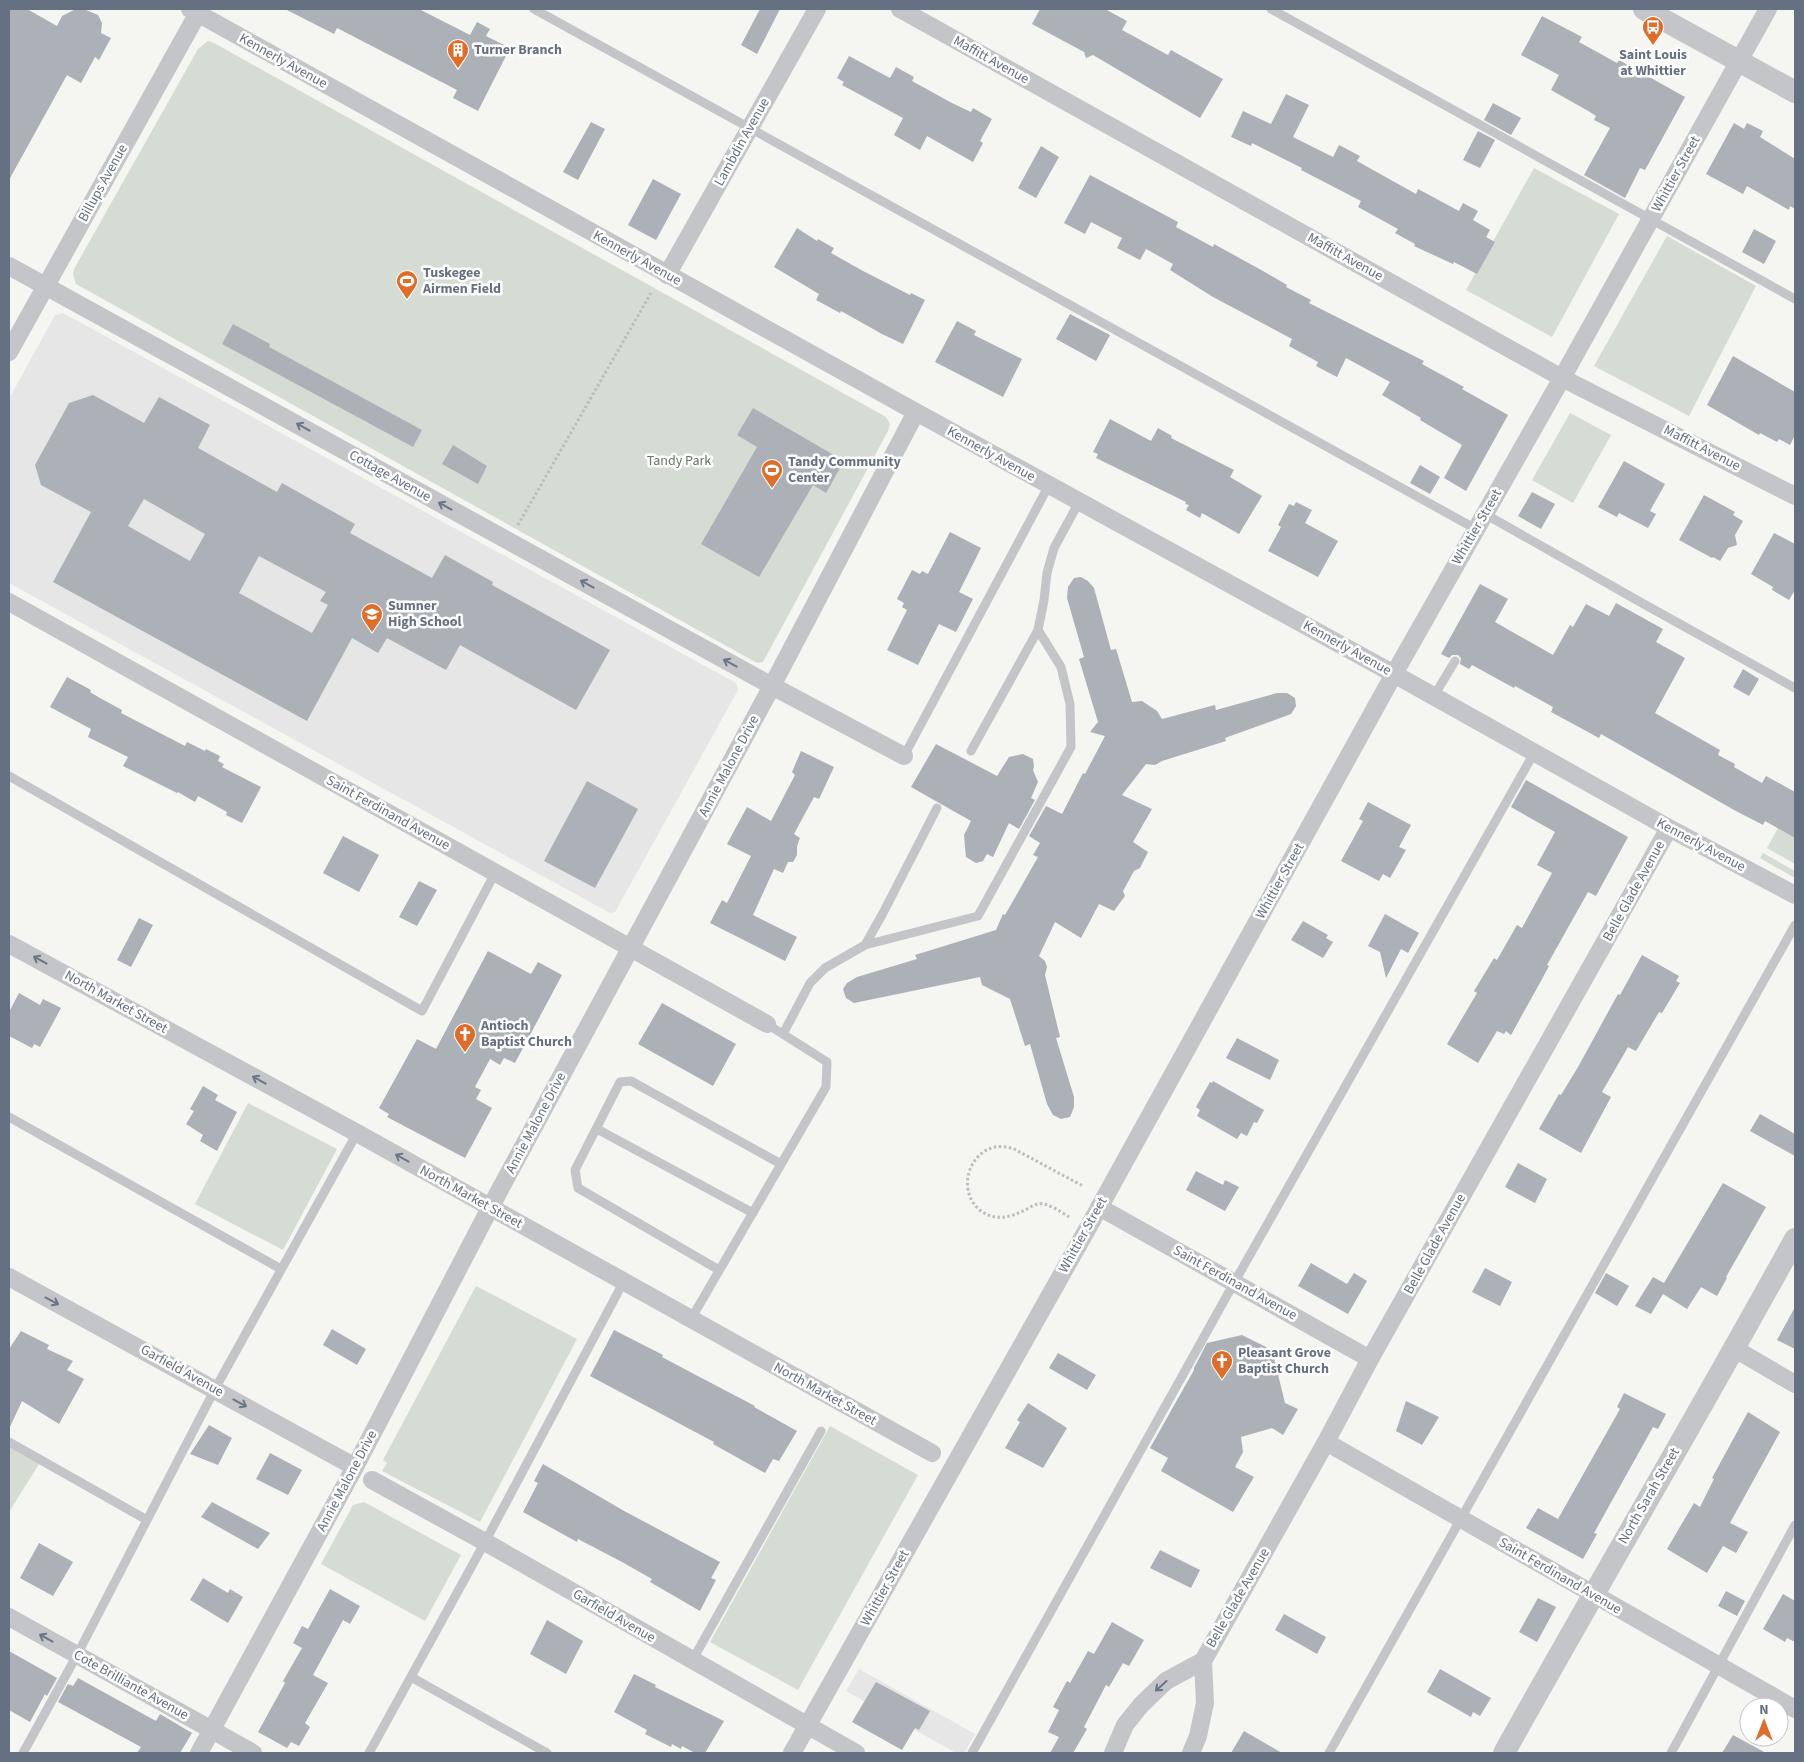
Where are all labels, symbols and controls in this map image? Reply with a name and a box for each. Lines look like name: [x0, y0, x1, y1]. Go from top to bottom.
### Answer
bus stop icon: Saint Louis at Whittier: [1641, 15, 1665, 46]
street label: Kennerly Avenue: [235, 28, 331, 94]
street label: Maffitt Avenue: [949, 31, 1033, 89]
building icon: Turner Branch: [446, 38, 470, 69]
place label: Turner Branch: [474, 40, 562, 60]
place label: Saint Louis at Whittier: [1619, 45, 1687, 81]
street label: Lambdin Avenue: [709, 94, 775, 190]
street label: Whittier Street: [1647, 132, 1705, 216]
street label: Billups Avenue: [73, 141, 133, 225]
street label: Kennerly Avenue: [589, 225, 685, 291]
street label: Maffitt Avenue: [1303, 228, 1387, 286]
place label: Tuskegee Airmen Field: [422, 263, 501, 299]
sports icon: Tuskegee Airmen Field: [395, 269, 419, 300]
street label: Maffitt Avenue: [1660, 420, 1744, 476]
street label: Kennerly Avenue: [943, 421, 1039, 487]
one-way arrow: [296, 422, 310, 432]
street label: Cottage Avenue: [345, 445, 435, 507]
park label: Tandy Park: [647, 451, 711, 471]
place label: Tandy Community Center: [788, 452, 901, 488]
sports icon: Tandy Community Center: [760, 458, 784, 489]
street label: Whittier Street: [1447, 485, 1507, 569]
one-way arrow: [438, 501, 453, 510]
one-way arrow: [580, 579, 595, 589]
place label: Sumner High School: [388, 596, 461, 632]
school or university icon: Sumner High School: [360, 602, 384, 633]
street label: Kennerly Avenue: [1299, 615, 1395, 681]
one-way arrow: [723, 657, 737, 667]
street label: Annie Malone Drive: [694, 712, 764, 820]
street label: Saint Ferdinand Avenue: [322, 771, 454, 855]
street label: Kennerly Avenue: [1653, 813, 1749, 877]
street label: Belle Glade Avenue: [1598, 837, 1670, 945]
street label: Whittier Street: [1251, 839, 1309, 923]
one-way arrow: [33, 955, 47, 965]
street label: North Market Street: [61, 965, 171, 1039]
place label: Antioch Baptist Church: [480, 1016, 572, 1052]
church icon: Antioch Baptist Church: [453, 1022, 477, 1053]
street label: Annie Malone Drive: [501, 1069, 571, 1177]
one-way arrow: [252, 1075, 267, 1085]
one-way arrow: [394, 1153, 409, 1163]
street label: North Market Street: [416, 1160, 526, 1234]
street label: Belle Glade Avenue: [1399, 1190, 1471, 1298]
street label: Whittier Street: [1054, 1193, 1112, 1277]
street label: Saint Ferdinand Avenue: [1169, 1241, 1301, 1325]
one-way arrow: [44, 1296, 58, 1306]
street label: Garfield Avenue: [137, 1340, 227, 1402]
place label: Pleasant Grove Baptist Church: [1238, 1343, 1331, 1379]
church icon: Pleasant Grove Baptist Church: [1210, 1349, 1234, 1380]
street label: North Market Street: [770, 1357, 880, 1431]
one-way arrow: [233, 1399, 247, 1409]
street label: Annie Malone Drive: [312, 1427, 382, 1535]
street label: North Sarah Street: [1613, 1444, 1685, 1548]
street label: Saint Ferdinand Avenue: [1495, 1533, 1625, 1619]
street label: Belle Glade Avenue: [1201, 1544, 1275, 1651]
street label: Whittier Street: [856, 1546, 914, 1630]
street label: Garfield Avenue: [569, 1584, 659, 1648]
one-way arrow: [39, 1632, 54, 1642]
street label: Cote Brilliante Avenue: [70, 1645, 192, 1725]
one-way arrow: [1155, 1680, 1168, 1692]
north arrow: [1739, 1697, 1789, 1747]
text: N: [1759, 1700, 1769, 1720]

